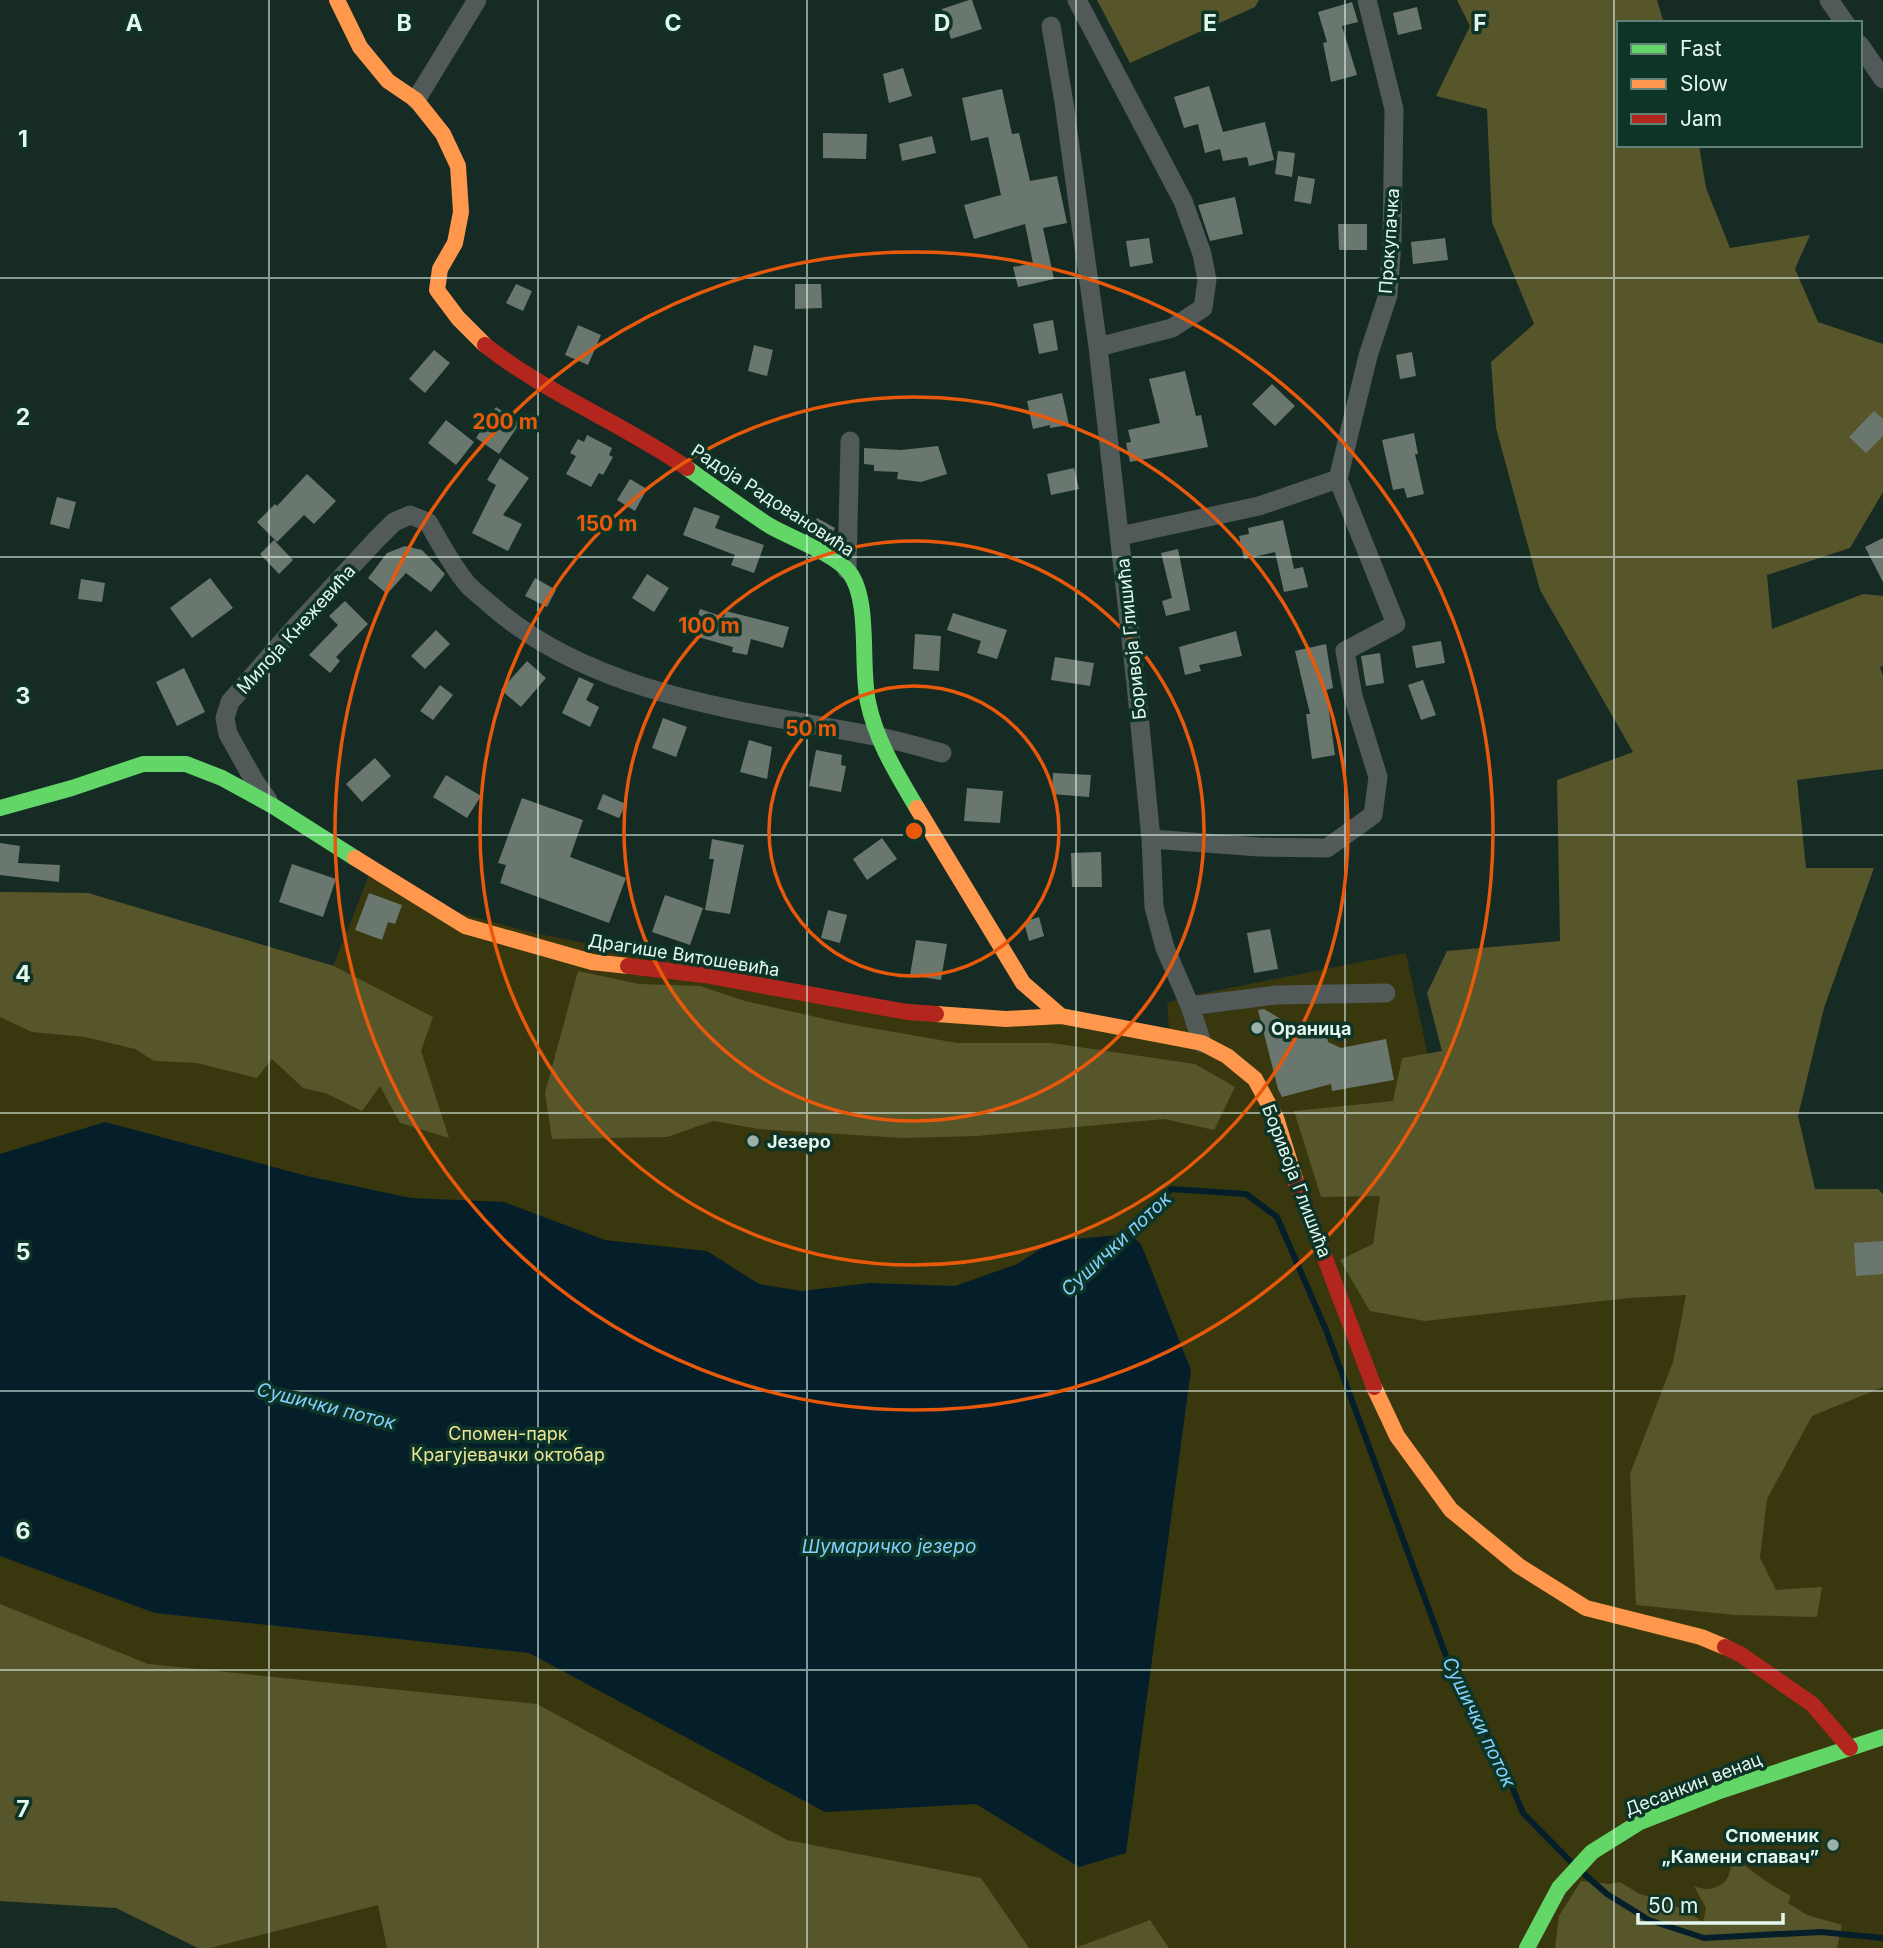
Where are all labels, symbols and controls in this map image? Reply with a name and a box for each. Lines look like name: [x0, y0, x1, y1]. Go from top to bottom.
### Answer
text: A: [125, 9, 143, 37]
text: B: [396, 9, 412, 37]
text: C: [664, 9, 682, 37]
text: D: [934, 9, 950, 37]
text: E: [1203, 9, 1217, 37]
text: F: [1473, 9, 1487, 37]
legend: [1617, 21, 1862, 147]
text: Fast: [1680, 36, 1722, 61]
text: Slow: [1680, 71, 1728, 96]
text: Jam: [1680, 106, 1722, 131]
text: 1: [18, 125, 28, 153]
street label: Прокупачка: [1375, 187, 1403, 295]
text: 2: [16, 403, 30, 431]
text: 200 m: [472, 409, 538, 434]
street label: Радоја Радовановића: [688, 439, 858, 561]
text: 150 m: [577, 511, 637, 536]
street label: Боривоја Глишића: [1112, 557, 1150, 721]
street label: Милоја Кнежевића: [232, 560, 360, 698]
text: 100 m: [678, 613, 740, 638]
text: 3: [16, 682, 30, 710]
text: 50 m: [785, 716, 837, 741]
centre of rings: [902, 819, 926, 843]
street label: Драгише Витошевића: [587, 930, 781, 980]
text: 4: [15, 960, 31, 988]
place label: Ораница: [1271, 1018, 1352, 1039]
marker: Ораница: [1249, 1020, 1265, 1036]
street label: Боривоја Глишића: [1258, 1102, 1336, 1260]
place label: Језеро: [767, 1131, 831, 1152]
marker: Језеро: [745, 1133, 761, 1149]
water label: Сушички поток: [1056, 1187, 1176, 1301]
text: 5: [16, 1238, 30, 1266]
water label: Сушички поток: [254, 1378, 398, 1435]
park label: Спомен-парк Крагујевачки октобар: [411, 1423, 605, 1465]
text: 6: [16, 1517, 30, 1545]
water label: Шумаричко језеро: [802, 1535, 976, 1558]
water label: Сушички поток: [1438, 1653, 1521, 1792]
street label: Десанкин венац: [1622, 1748, 1765, 1820]
text: 7: [16, 1795, 30, 1823]
place label: Споменик „Камени спавач”: [1662, 1825, 1820, 1867]
marker: Споменик „Камени спавач”: [1825, 1837, 1841, 1853]
scale bar: [1638, 1882, 1783, 1926]
text: 50 m: [1648, 1893, 1698, 1918]

